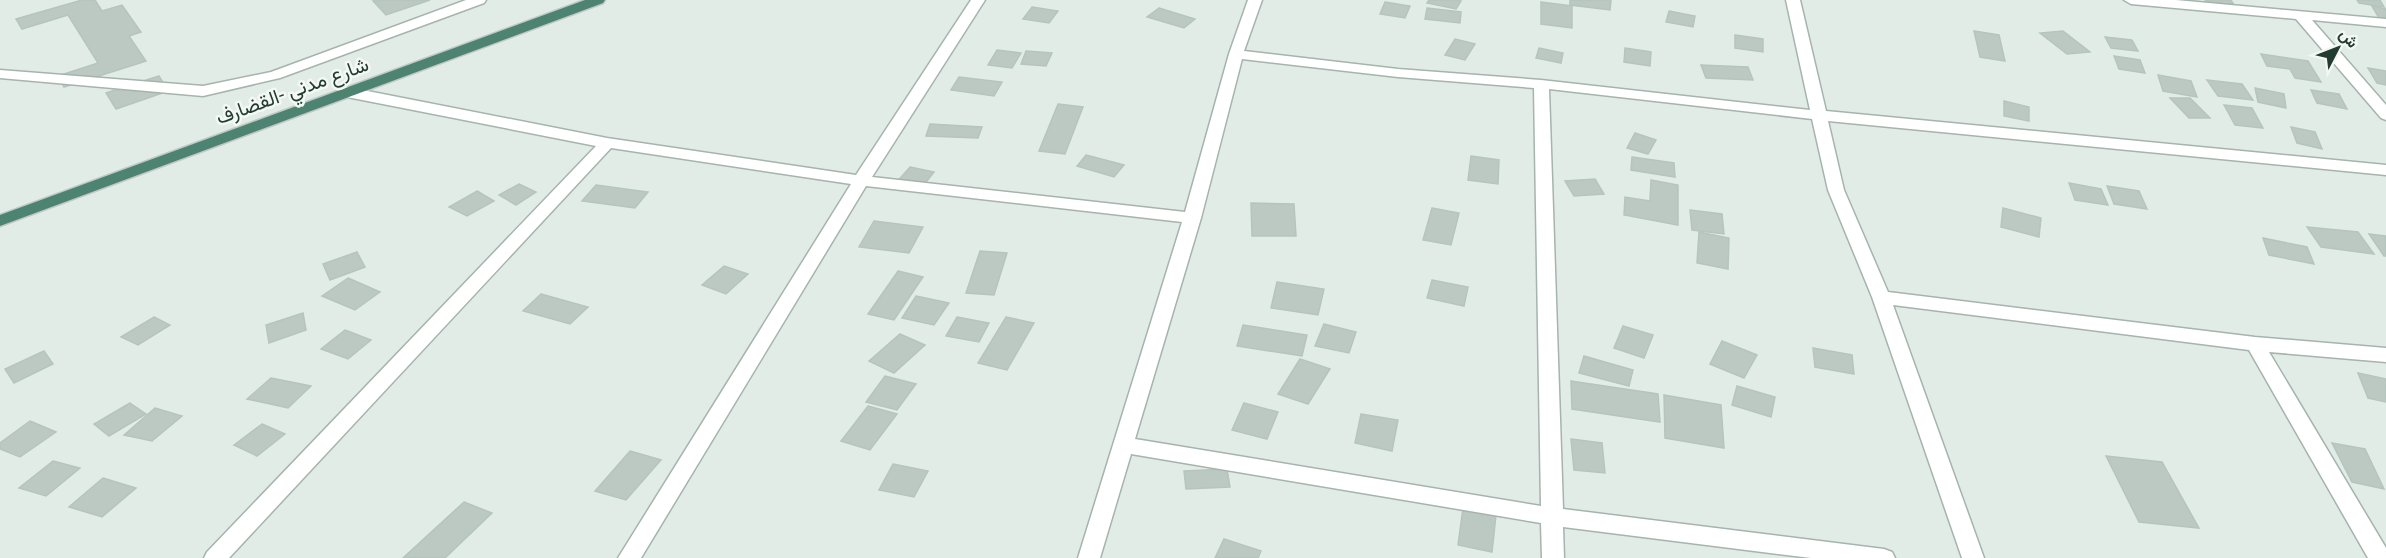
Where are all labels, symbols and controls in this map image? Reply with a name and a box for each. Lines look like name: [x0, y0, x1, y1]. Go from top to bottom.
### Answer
north arrow: [2308, 18, 2368, 78]
text: ش: [2335, 25, 2362, 52]
street label: شارع مدني -القضارف: [213, 52, 374, 134]

